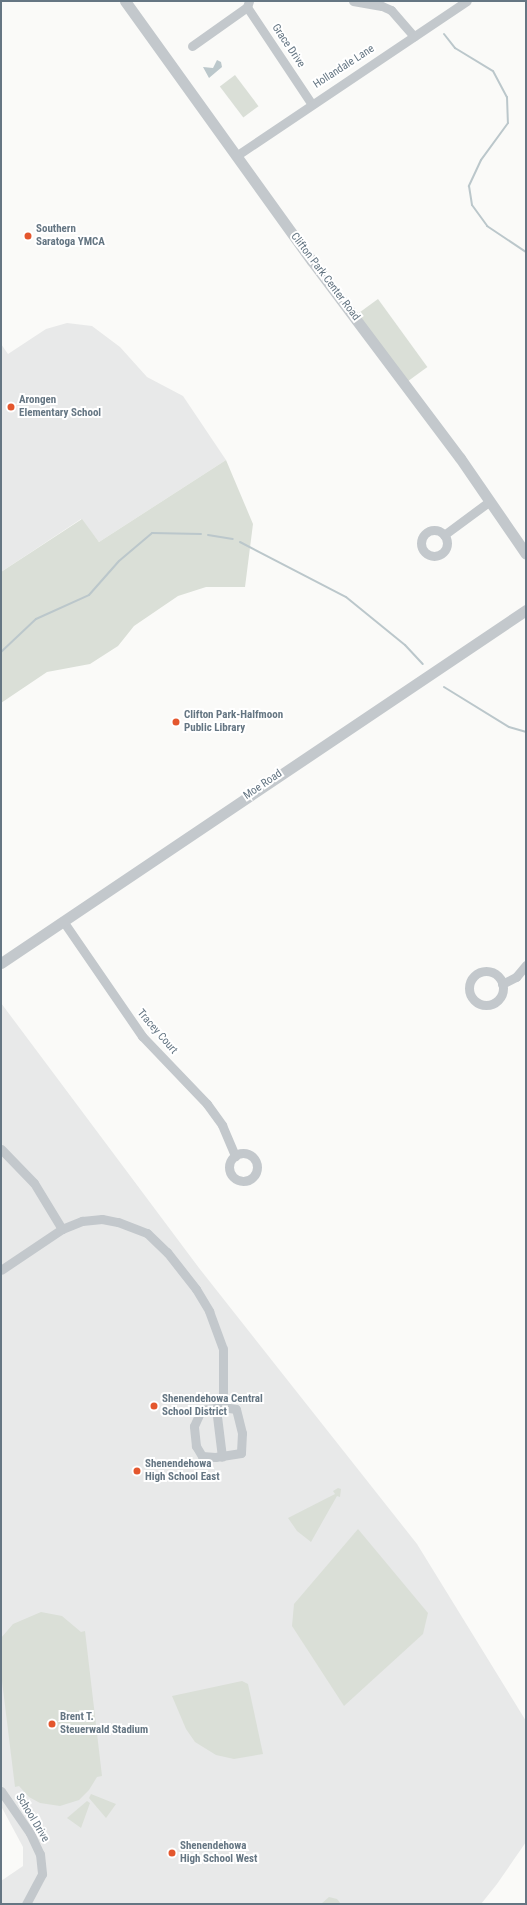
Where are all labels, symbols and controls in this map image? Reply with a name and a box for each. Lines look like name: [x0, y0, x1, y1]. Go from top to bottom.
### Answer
street label: Grace Drive: [269, 22, 307, 70]
street label: Hollandale Lane: [311, 42, 377, 92]
place label: Southern Saratoga YMCA: [36, 223, 105, 249]
street label: Clifton Park Center Road: [288, 230, 362, 324]
marker: Southern Saratoga YMCA: [23, 231, 33, 241]
place label: Arongen Elementary School: [19, 394, 101, 420]
marker: Arongen Elementary School: [6, 402, 16, 412]
place label: Clifton Park-Halfmoon Public Library: [184, 709, 283, 735]
marker: Clifton Park-Halfmoon Public Library: [171, 717, 181, 727]
street label: Moe Road: [241, 767, 285, 803]
street label: Tracey Court: [134, 1007, 180, 1057]
place label: Shenendehowa Central School District: [162, 1393, 263, 1419]
marker: Shenendehowa Central School District: [149, 1401, 159, 1411]
place label: Shenendehowa High School East: [145, 1458, 220, 1484]
marker: Shenendehowa High School East: [132, 1466, 142, 1476]
place label: Brent T. Steuerwald Stadium: [60, 1711, 148, 1737]
marker: Brent T. Steuerwald Stadium: [47, 1719, 57, 1729]
street label: School Drive: [12, 1791, 52, 1845]
place label: Shenendehowa High School West: [180, 1840, 257, 1866]
marker: Shenendehowa High School West: [167, 1848, 177, 1858]

